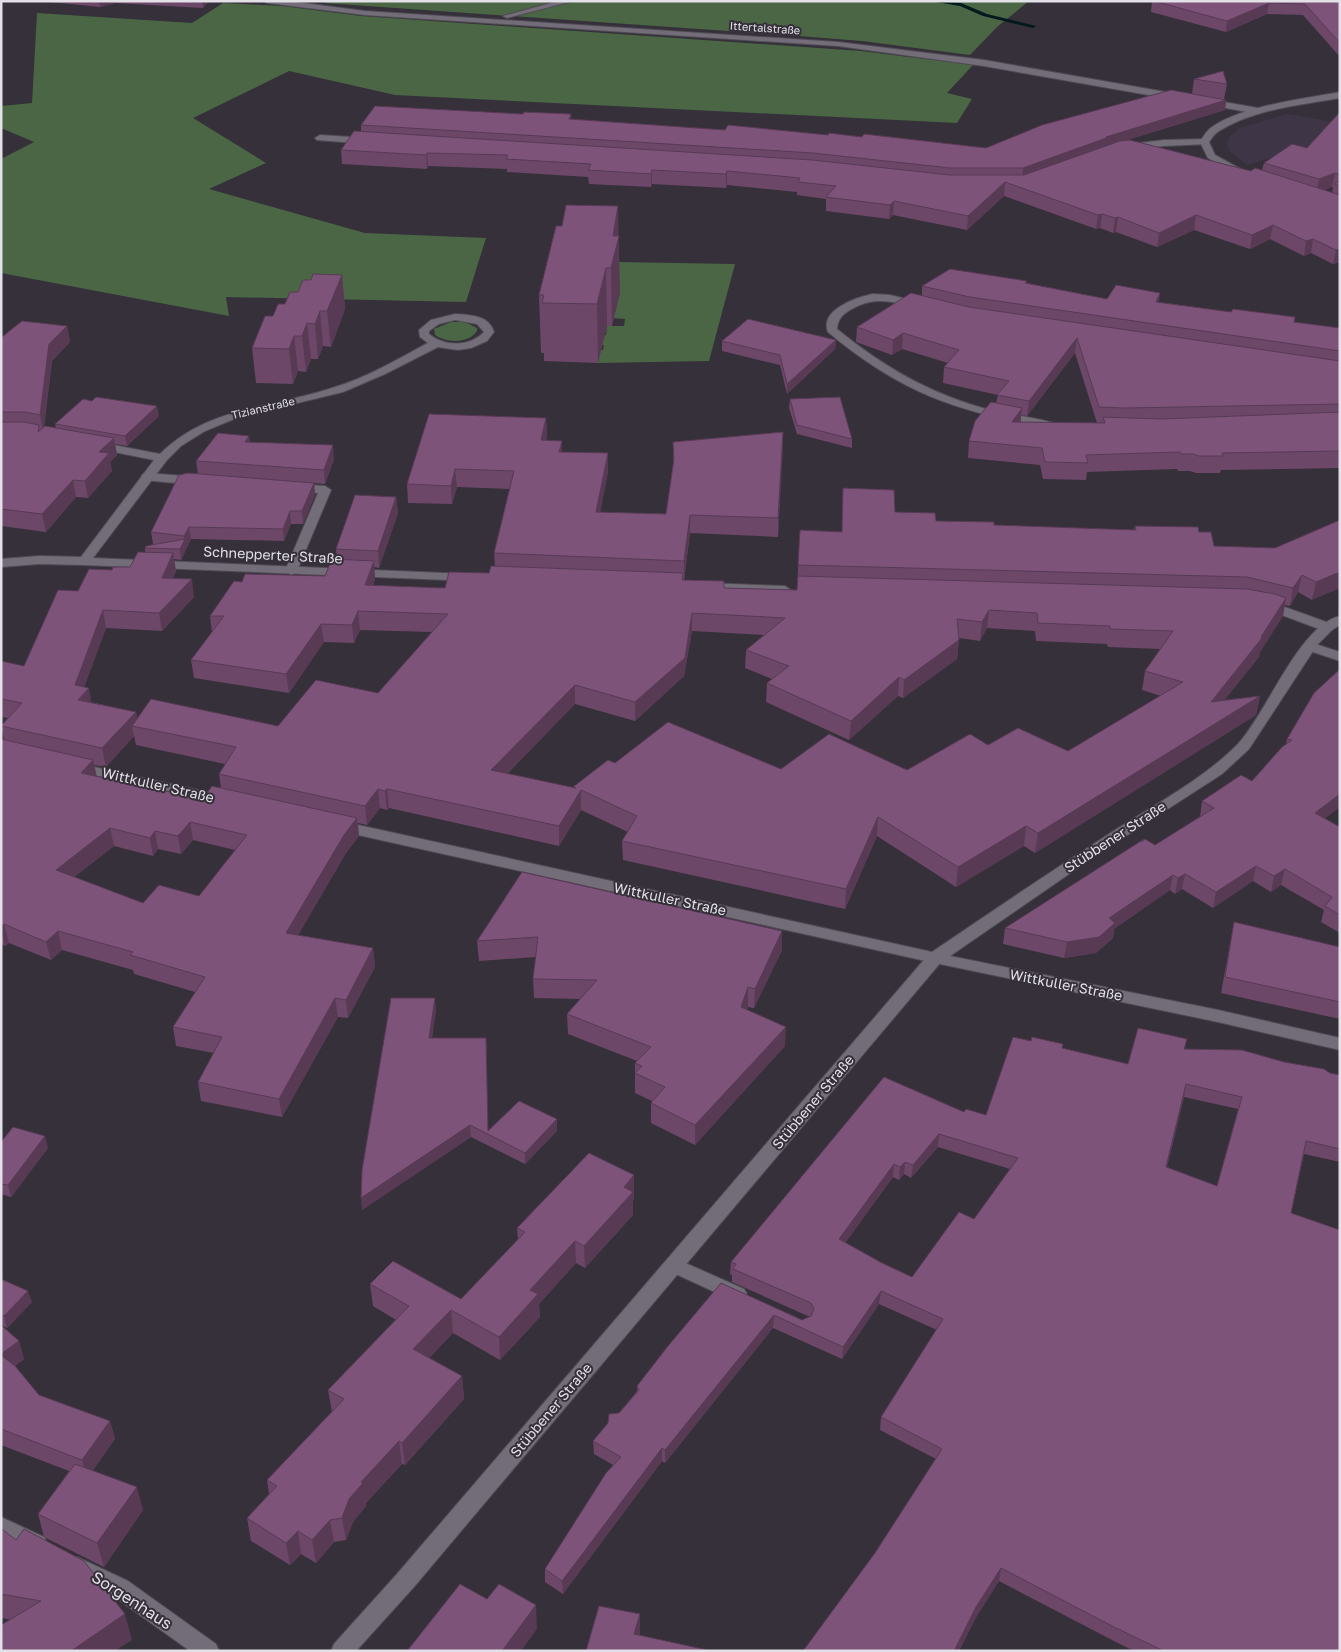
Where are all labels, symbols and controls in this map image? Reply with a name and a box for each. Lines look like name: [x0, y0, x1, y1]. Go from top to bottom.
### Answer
street label: Ittertalstraße: [729, 19, 801, 36]
street label: Tizianstraße: [230, 394, 296, 421]
street label: Schnepperter Straße: [203, 542, 343, 567]
street label: Wittkuller Straße: [101, 763, 216, 806]
street label: Stübbener Straße: [1061, 797, 1169, 876]
street label: Wittkuller Straße: [612, 878, 728, 919]
street label: Wittkuller Straße: [1008, 965, 1124, 1004]
street label: Stübbener Straße: [768, 1051, 857, 1152]
street label: Stübbener Straße: [506, 1359, 595, 1460]
street label: Sorgenhaus: [88, 1567, 176, 1633]

